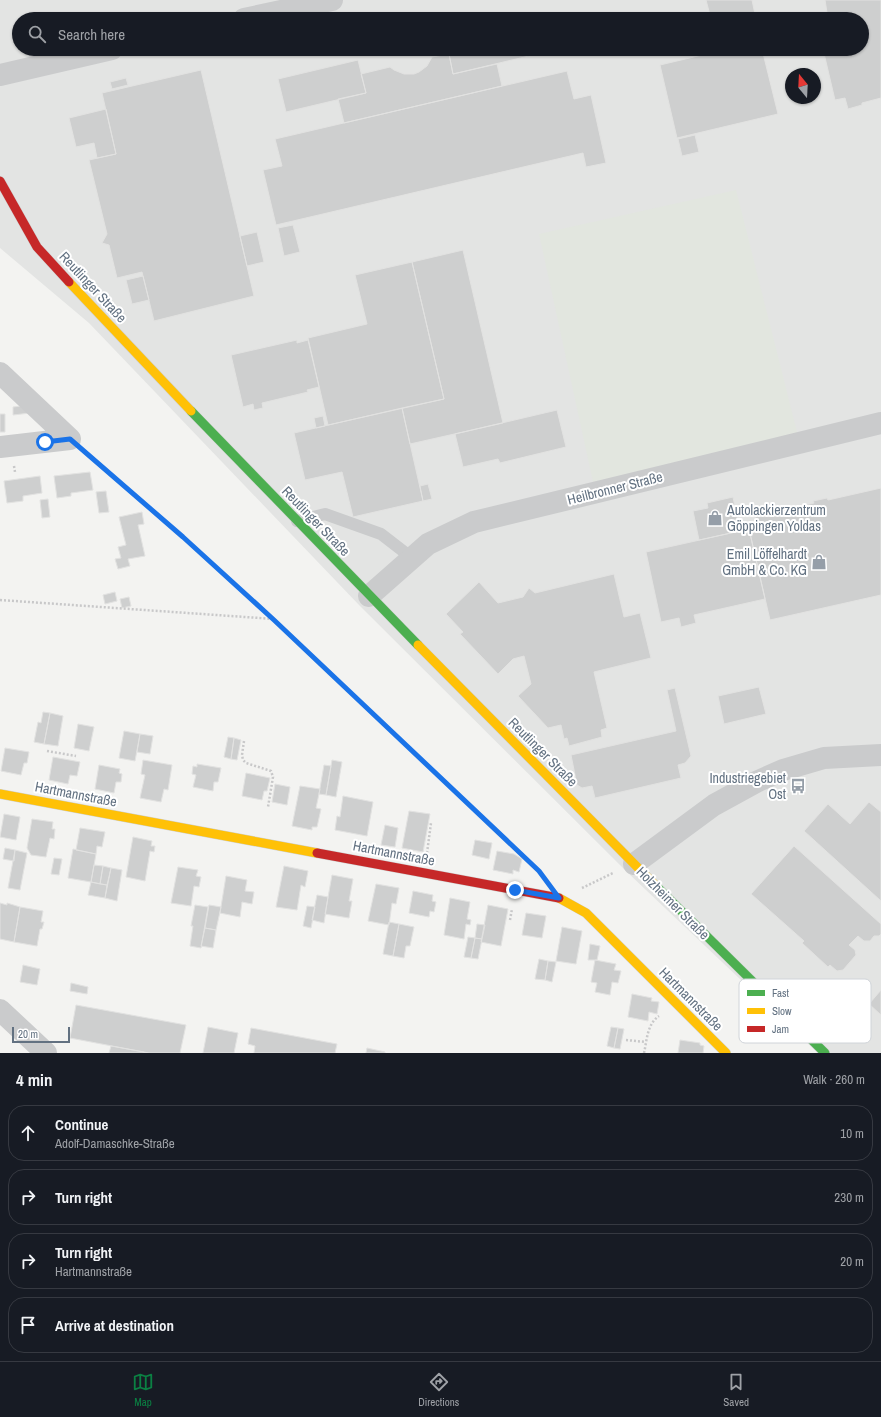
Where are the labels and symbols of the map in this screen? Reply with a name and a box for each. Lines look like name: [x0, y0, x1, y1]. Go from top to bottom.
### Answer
north arrow: [785, 68, 821, 104]
street label: Reutlinger Straße: [56, 248, 130, 326]
route start: [36, 433, 54, 451]
street label: Heilbronner Straße: [565, 467, 665, 509]
street label: Reutlinger Straße: [278, 482, 354, 560]
place label: Autolackierzentrum Göppingen Yoldas: [726, 501, 826, 535]
shop icon: Autolackierzentrum Göppingen Yoldas: [706, 509, 724, 527]
place label: Emil Löffelhardt GmbH & Co. KG: [722, 545, 807, 579]
shop icon: Emil Löffelhardt GmbH & Co. KG: [810, 553, 828, 571]
street label: Reutlinger Straße: [505, 714, 581, 790]
place label: Industriegebiet Ost: [709, 769, 786, 803]
street label: Hartmannstraße: [34, 777, 118, 811]
bus stop icon: Industriegebiet Ost: [789, 777, 807, 795]
street label: Hartmannstraße: [352, 836, 436, 870]
street label: Holzheimer Straße: [633, 863, 713, 943]
route end: [506, 881, 524, 899]
street label: Hartmannstraße: [655, 963, 727, 1035]
legend: [739, 979, 871, 1043]
text: Fast: [772, 986, 790, 1000]
text: Slow: [772, 1004, 792, 1018]
text: Jam: [772, 1022, 789, 1036]
scale bar: [12, 1025, 70, 1044]

